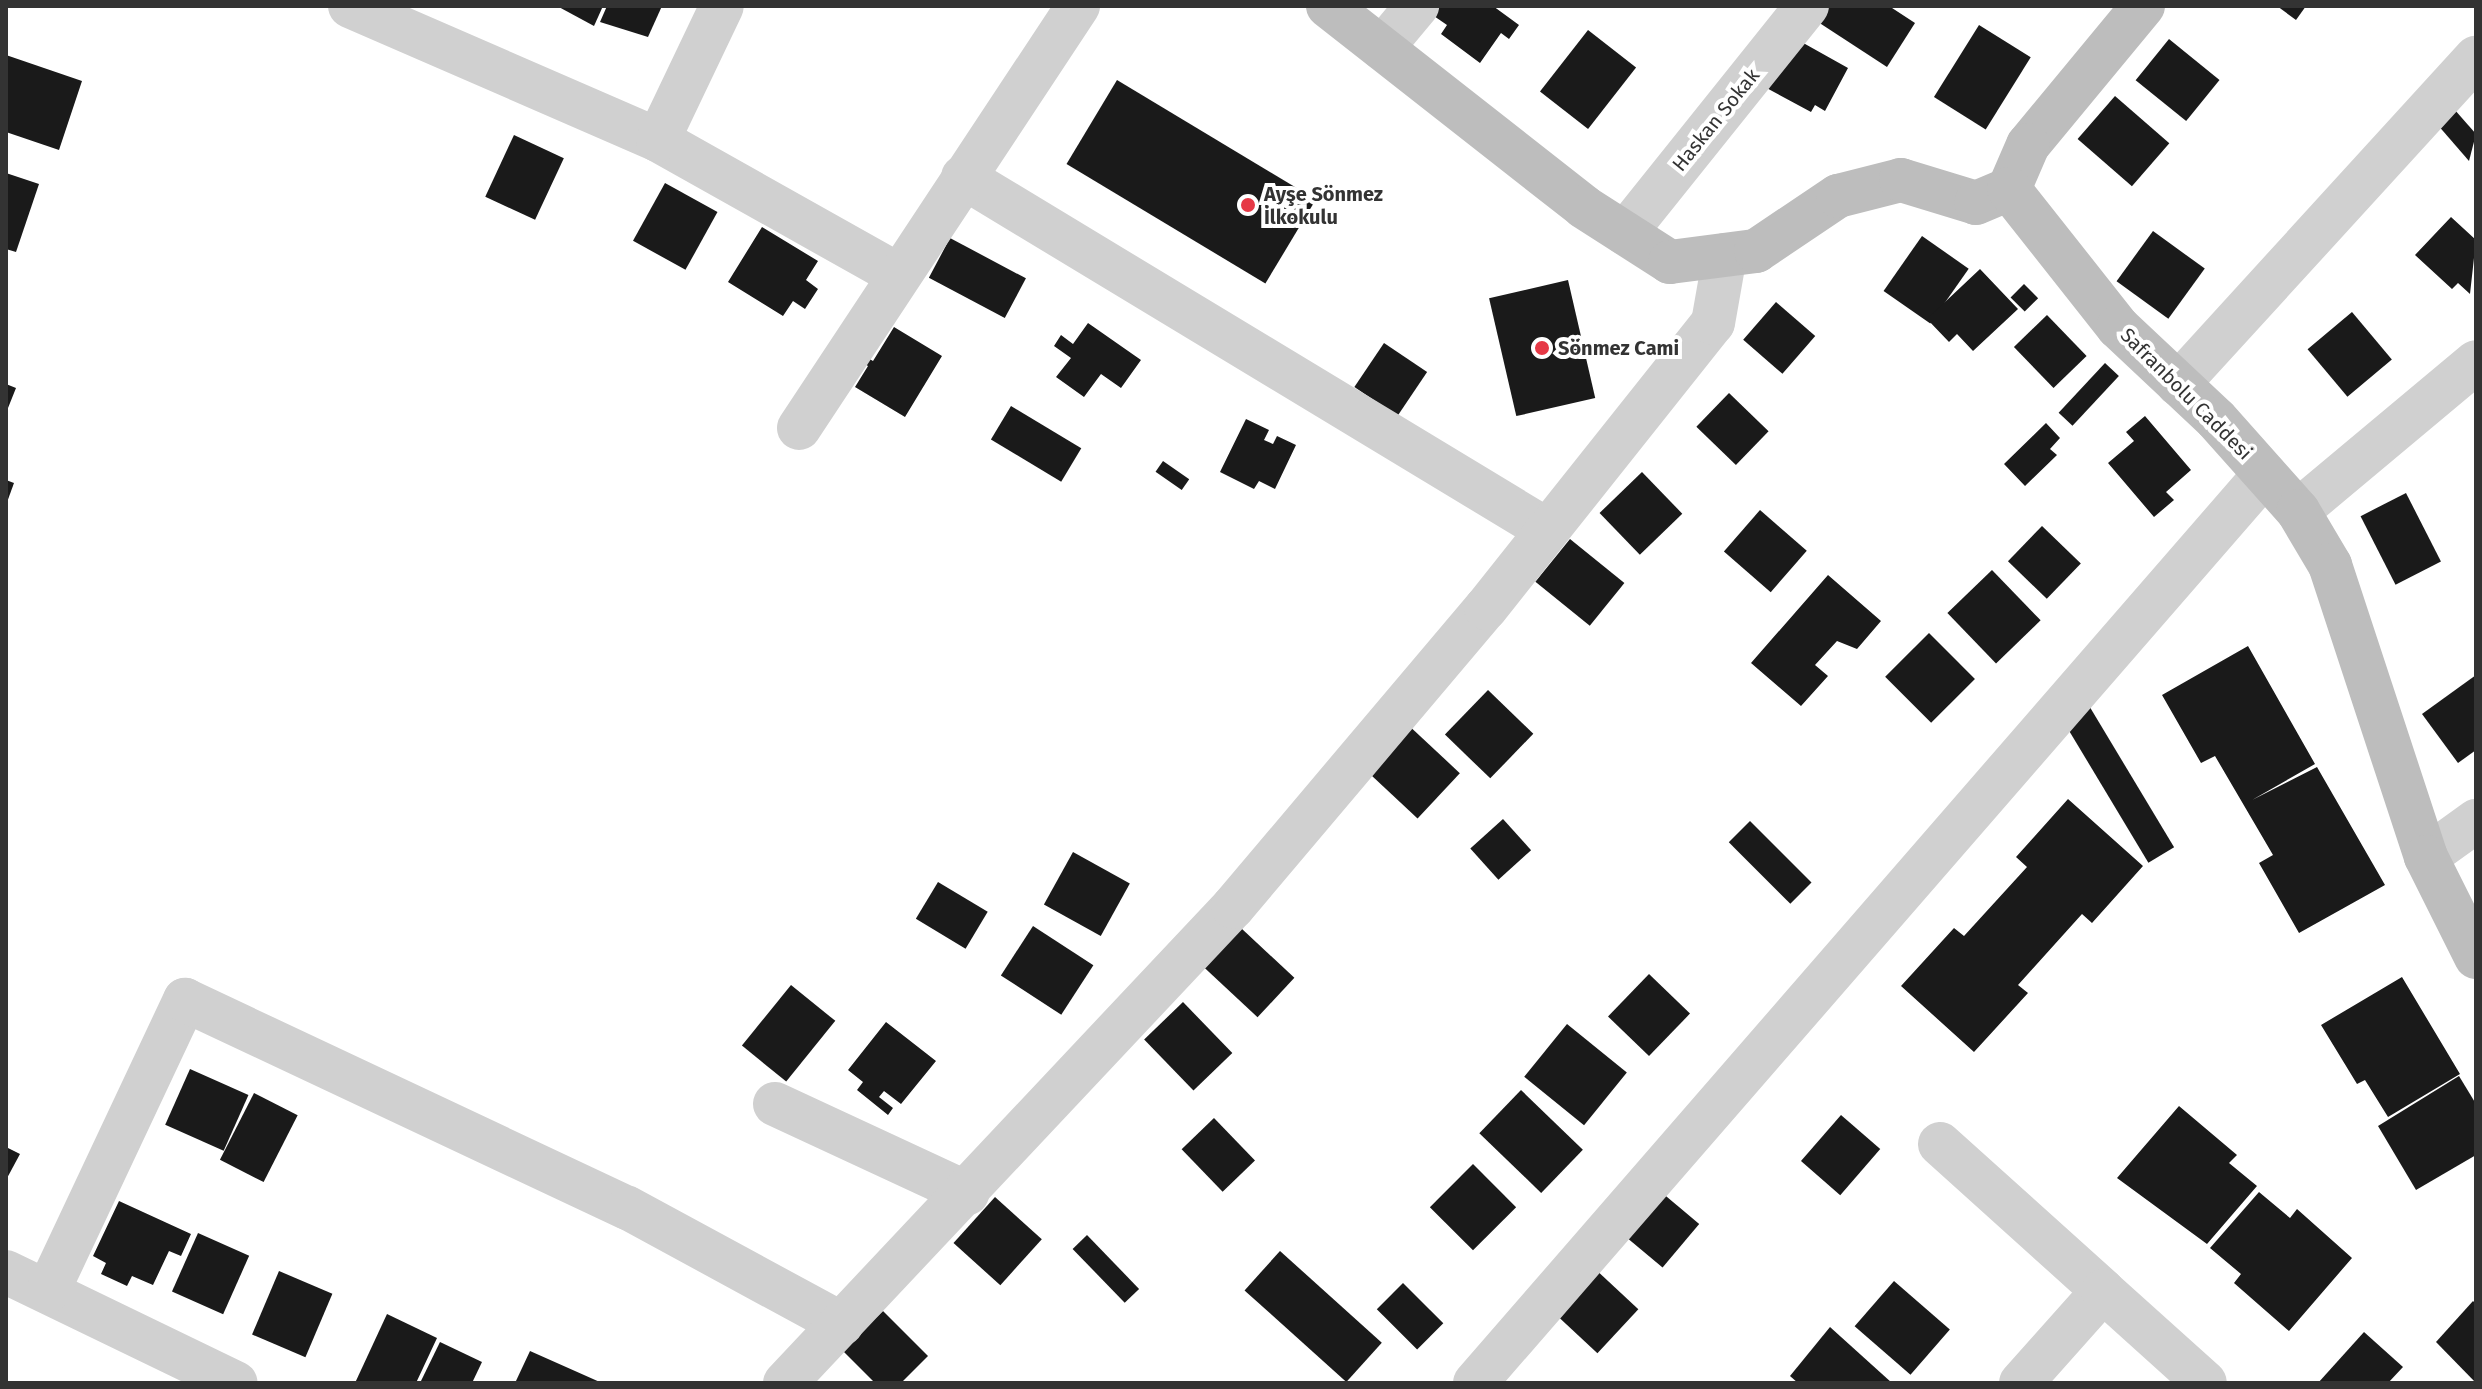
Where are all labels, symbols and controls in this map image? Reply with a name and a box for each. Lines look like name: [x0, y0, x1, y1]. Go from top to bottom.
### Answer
street label: Haskan Sokak: [1667, 64, 1765, 176]
place label: Ayşe Sönmez İlkokulu: [1264, 182, 1383, 229]
marker: Ayşe Sönmez İlkokulu: [1239, 196, 1257, 214]
street label: Safranbolu Caddesi: [2115, 323, 2257, 465]
place label: Sönmez Cami: [1558, 336, 1679, 360]
marker: Sönmez Cami: [1533, 339, 1551, 357]

